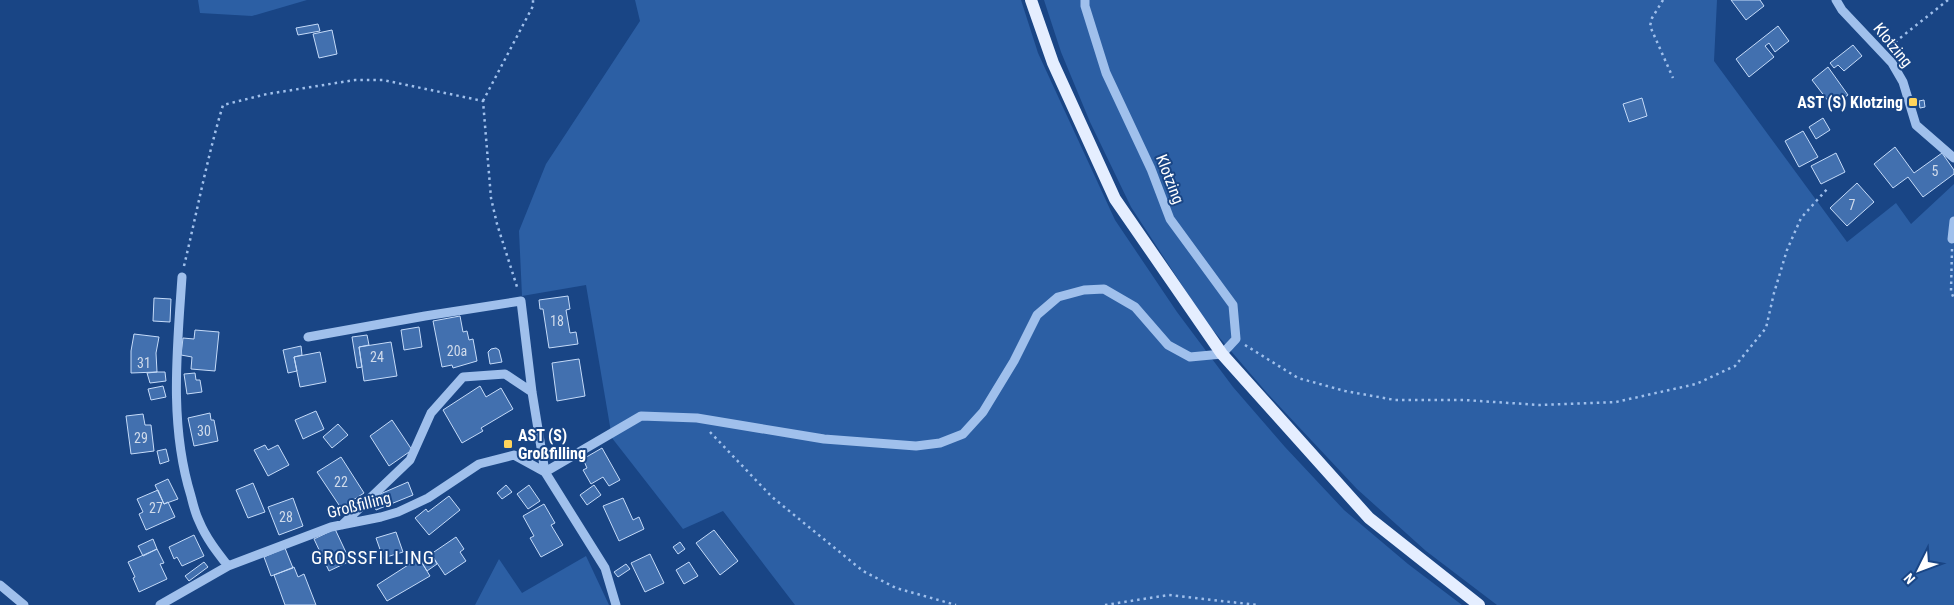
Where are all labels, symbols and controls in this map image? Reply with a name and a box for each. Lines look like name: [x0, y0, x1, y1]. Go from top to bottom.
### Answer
street label: Klotzing: [1869, 19, 1917, 71]
place label: AST (S) Klotzing: [1797, 93, 1903, 112]
marker: AST (S) Klotzing: [1907, 96, 1919, 108]
street label: Klotzing: [1152, 152, 1188, 206]
house number: 5: [1932, 163, 1939, 179]
house number: 7: [1849, 197, 1856, 213]
house number: 18: [550, 313, 564, 329]
house number: 20a: [447, 343, 467, 359]
house number: 24: [370, 349, 384, 365]
house number: 31: [137, 355, 151, 371]
house number: 30: [197, 423, 211, 439]
place label: AST (S) Großfilling: [518, 426, 586, 463]
house number: 29: [134, 430, 148, 446]
marker: AST (S) Großfilling: [502, 438, 514, 450]
house number: 22: [334, 474, 348, 490]
street label: Großfilling: [325, 488, 393, 522]
house number: 27: [149, 500, 163, 516]
house number: 28: [279, 509, 293, 525]
north arrow: [1894, 545, 1944, 595]
district label: GROSSFILLING: [311, 546, 435, 569]
text: N: [1901, 570, 1918, 587]

